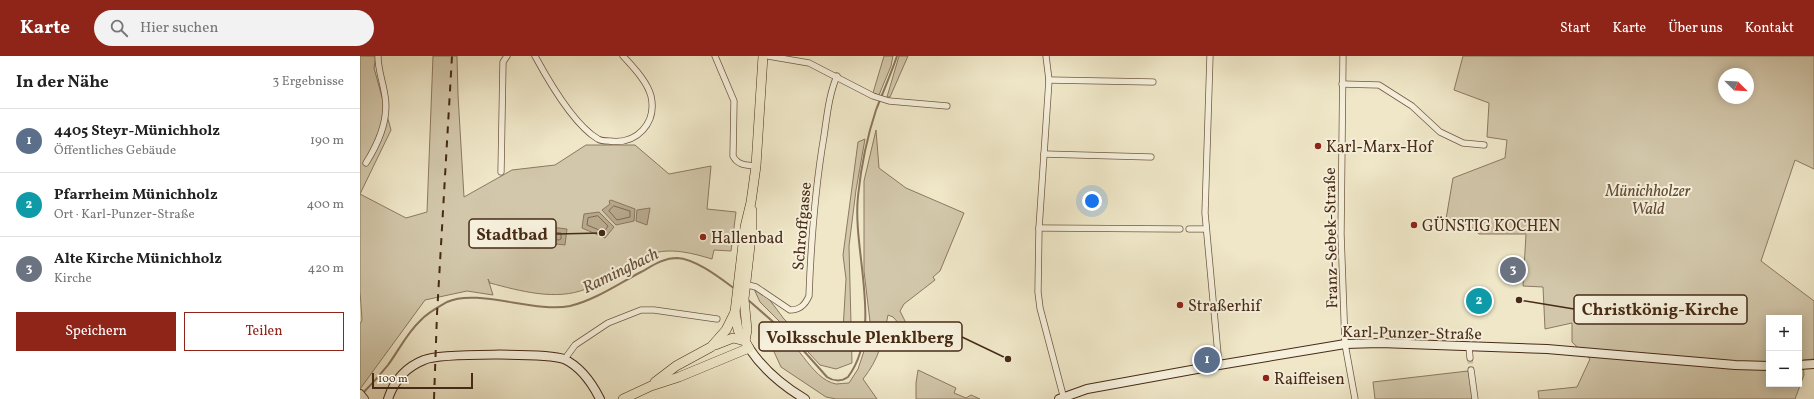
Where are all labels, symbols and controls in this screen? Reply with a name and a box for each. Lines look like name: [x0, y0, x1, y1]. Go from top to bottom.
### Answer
search box: [94, 10, 374, 46]
text: Karte: [20, 15, 70, 41]
icon: search: [108, 17, 130, 39]
text: Hier suchen: [140, 18, 218, 39]
text: Start: [1560, 19, 1590, 38]
text: Karte: [1612, 19, 1646, 38]
text: Über uns: [1668, 19, 1723, 38]
text: Kontakt: [1745, 19, 1794, 38]
north arrow: [1718, 68, 1754, 104]
text: In der Nähe: [16, 71, 109, 94]
text: 3 Ergebnisse: [273, 73, 344, 91]
text: 4405 Steyr-Münichholz: [54, 121, 220, 142]
text: 1: [26, 132, 32, 150]
text: 190 m: [310, 132, 344, 150]
place label: Karl-Marx-Hof: [1326, 137, 1434, 159]
marker: Karl-Marx-Hof: [1313, 141, 1323, 151]
text: Öffentliches Gebäude: [54, 142, 176, 160]
street label: Franz-Sebek-Straße: [1320, 167, 1344, 309]
street label: Schroffgasse: [788, 181, 818, 271]
park label: Münichholzer Wald: [1604, 181, 1692, 221]
text: Pfarrheim Münichholz: [54, 185, 218, 206]
your location: [1082, 191, 1102, 211]
text: 2: [26, 196, 32, 214]
text: 400 m: [307, 196, 344, 214]
text: Ort · Karl-Punzer-Straße: [54, 206, 195, 224]
place label: GÜNSTIG KOCHEN: [1422, 216, 1560, 238]
callout: Stadtbad: [469, 219, 556, 248]
marker: GÜNSTIG KOCHEN: [1409, 220, 1419, 230]
text: Stadtbad: [476, 224, 548, 247]
place label: Hallenbad: [711, 228, 783, 250]
marker: Hallenbad: [698, 232, 708, 242]
water label: Ramingbach: [579, 243, 663, 300]
text: Alte Kirche Münichholz: [54, 249, 222, 270]
pin: 3: [1500, 255, 1526, 285]
text: 3: [26, 260, 32, 278]
text: 420 m: [307, 260, 344, 278]
text: Kirche: [54, 270, 92, 288]
pin: 2: [1466, 286, 1492, 316]
callout: Christkönig-Kirche: [1574, 295, 1747, 324]
place label: Straßerhif: [1188, 296, 1262, 318]
text: Christkönig-Kirche: [1582, 299, 1739, 322]
marker: Straßerhif: [1175, 300, 1185, 310]
button: Speichern: [16, 312, 176, 351]
button: Teilen: [184, 312, 344, 351]
map controls: [1766, 315, 1802, 387]
button: +: [1766, 315, 1802, 351]
callout: Volksschule Plenklberg: [759, 322, 962, 351]
street label: Karl-Punzer-Straße: [1342, 322, 1482, 346]
text: Volksschule Plenklberg: [766, 327, 954, 350]
pin: 1: [1194, 345, 1220, 375]
button: −: [1766, 351, 1802, 387]
place label: Raiffeisen: [1274, 369, 1345, 391]
scale bar: [372, 371, 473, 390]
text: 100 m: [378, 372, 408, 387]
marker: Raiffeisen: [1261, 373, 1271, 383]

